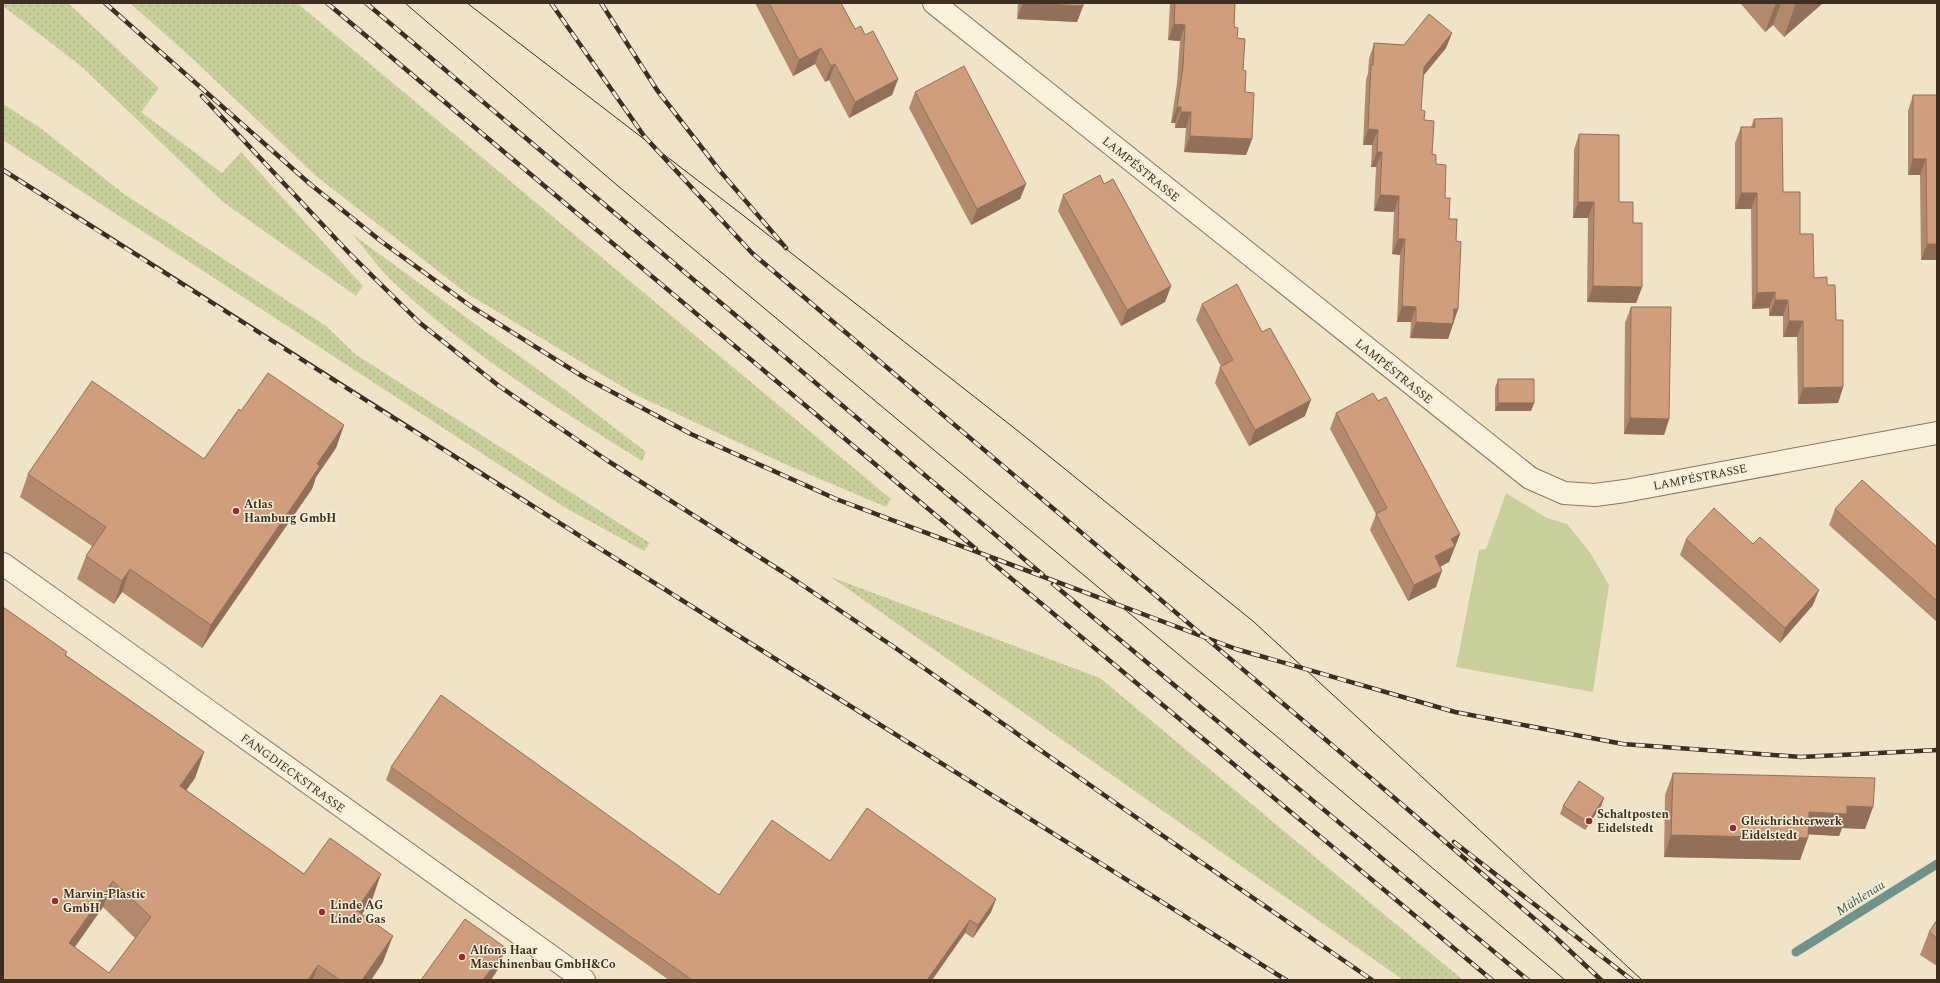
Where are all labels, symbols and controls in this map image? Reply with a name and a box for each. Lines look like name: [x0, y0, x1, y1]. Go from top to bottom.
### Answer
street label: LAMPÉSTRASSE: [1098, 132, 1184, 207]
street label: LAMPÉSTRASSE: [1351, 334, 1437, 409]
street label: LAMPÉSTRASSE: [1652, 459, 1749, 496]
place label: Atlas Hamburg GmbH: [244, 495, 336, 528]
marker: Atlas Hamburg GmbH: [231, 506, 241, 516]
street label: FANGDIECKSTRASSE: [237, 729, 349, 818]
place label: Schaltposten Eidelstedt: [1597, 805, 1669, 838]
place label: Gleichrichterwerk Eidelstedt: [1741, 812, 1843, 845]
marker: Schaltposten Eidelstedt: [1584, 816, 1594, 826]
marker: Gleichrichterwerk Eidelstedt: [1728, 823, 1738, 833]
water label: Mühlenau: [1832, 875, 1889, 921]
place label: Marvin-Plastic GmbH: [63, 885, 146, 918]
marker: Marvin-Plastic GmbH: [50, 896, 60, 906]
place label: Linde AG Linde Gas: [330, 896, 386, 929]
marker: Linde AG Linde Gas: [317, 907, 327, 917]
place label: Alfons Haar Maschinenbau GmbH&Co: [470, 941, 616, 974]
marker: Alfons Haar Maschinenbau GmbH&Co: [457, 952, 467, 962]

